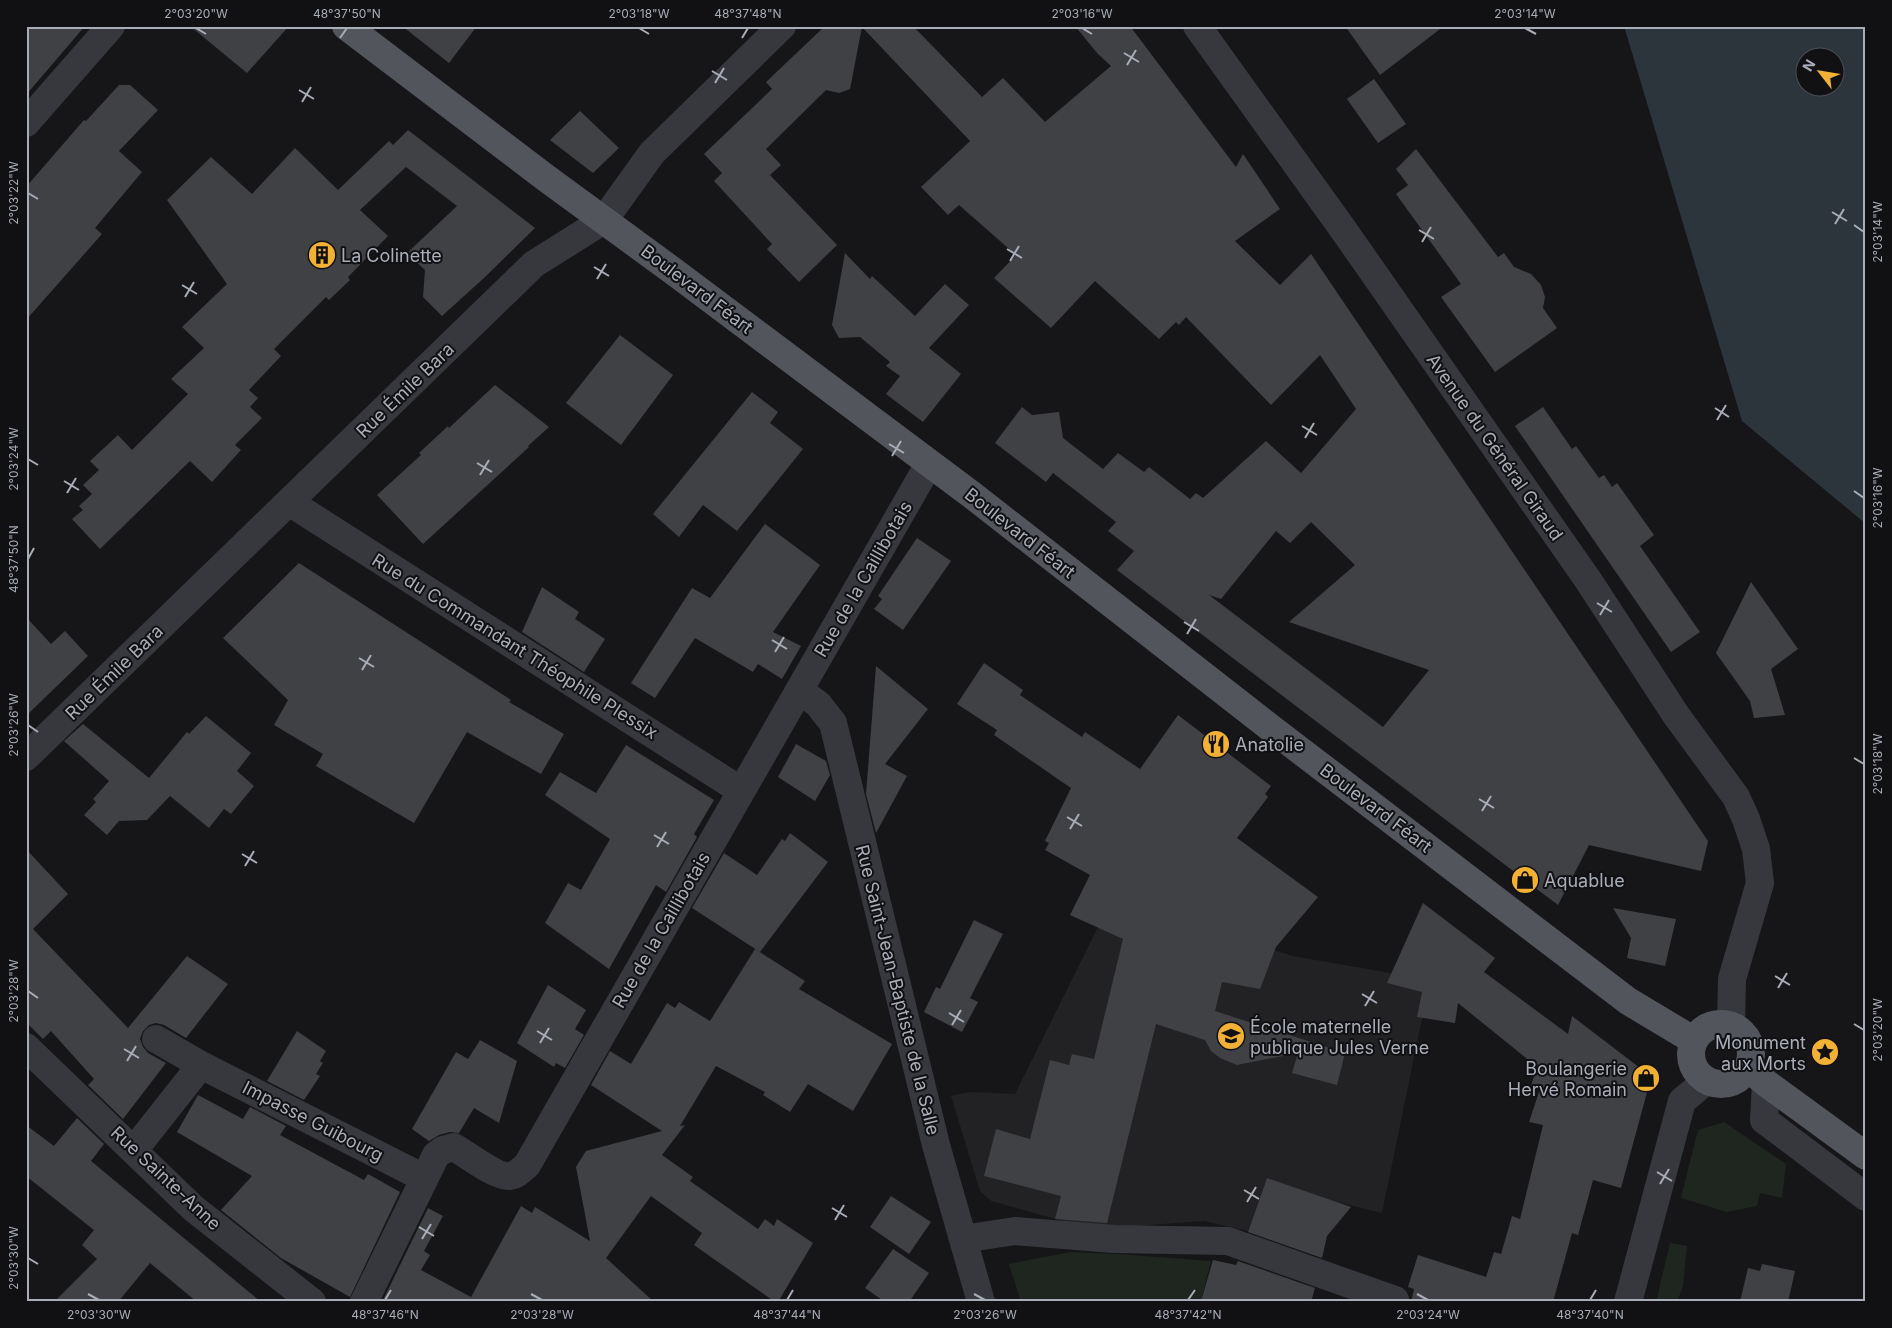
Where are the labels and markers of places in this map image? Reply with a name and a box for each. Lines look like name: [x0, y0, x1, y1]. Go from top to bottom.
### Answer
building icon: La Colinette: [307, 240, 337, 270]
place label: La Colinette: [341, 245, 442, 266]
restaurant icon: Anatolie: [1201, 729, 1231, 759]
place label: Anatolie: [1235, 734, 1304, 755]
shop icon: Aquablue: [1510, 865, 1540, 895]
place label: Aquablue: [1544, 870, 1625, 891]
place label: École maternelle publique Jules Verne: [1250, 1015, 1429, 1058]
school or university icon: École maternelle publique Jules Verne: [1216, 1021, 1246, 1051]
place label: Monument aux Morts: [1715, 1032, 1806, 1074]
place icon: Monument aux Morts: [1810, 1037, 1840, 1067]
place label: Boulangerie Hervé Romain: [1508, 1058, 1627, 1100]
shop icon: Boulangerie Hervé Romain: [1631, 1063, 1661, 1093]

